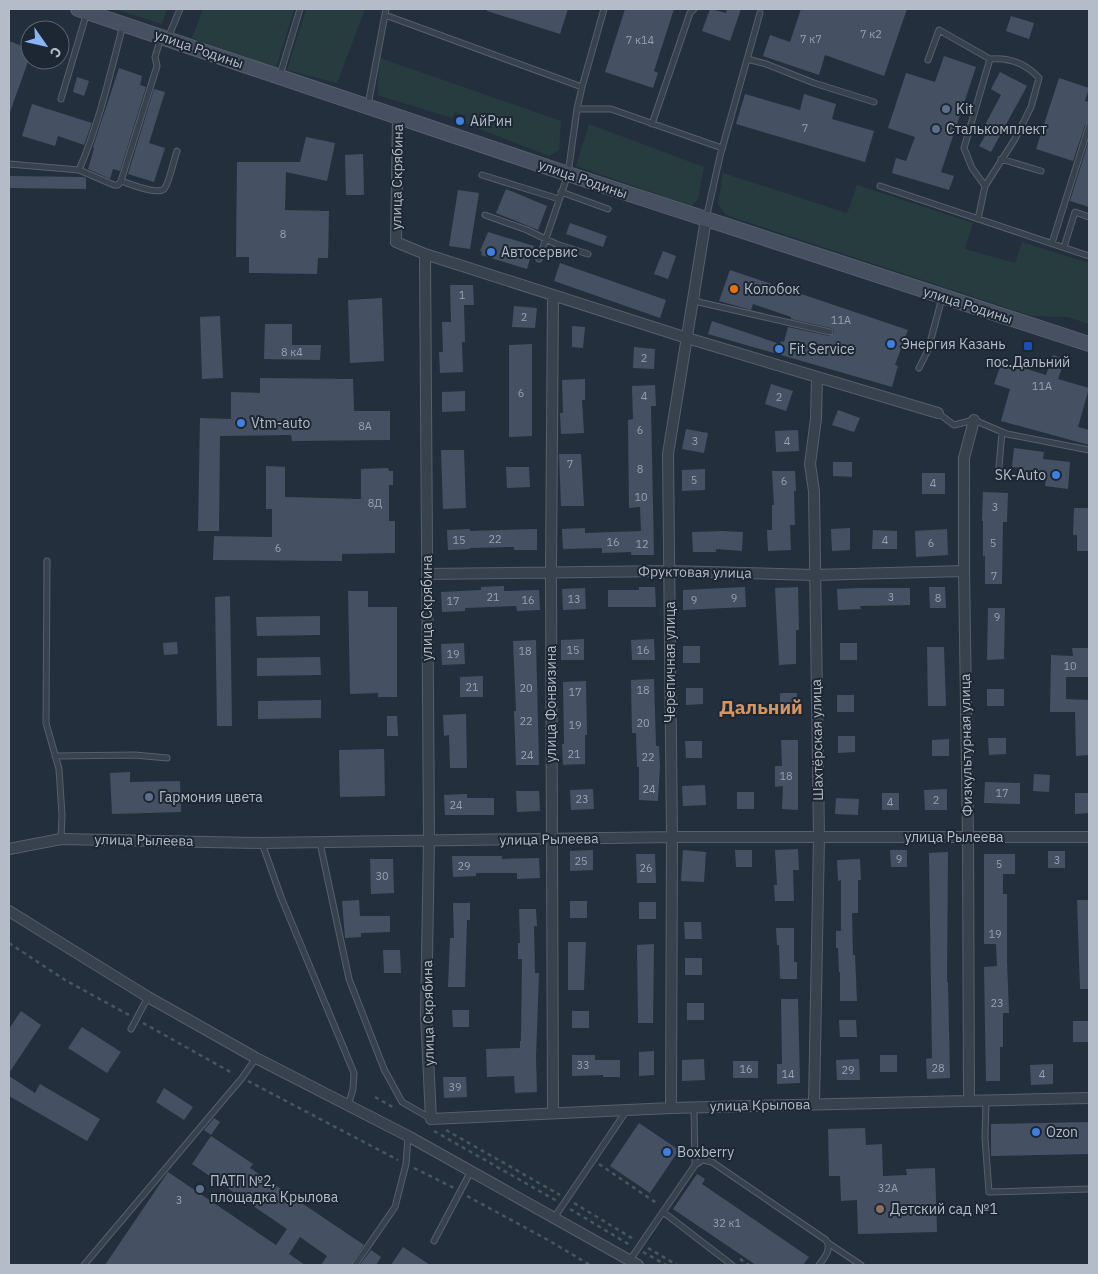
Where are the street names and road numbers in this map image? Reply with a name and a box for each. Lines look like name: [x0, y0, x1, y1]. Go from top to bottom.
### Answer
street label: улица Родины: [152, 25, 246, 73]
street label: улица Скрябина: [387, 123, 407, 230]
street label: улица Родины: [536, 155, 630, 203]
street label: улица Родины: [921, 282, 1015, 328]
street label: улица Скрябина: [418, 555, 436, 661]
street label: Фруктовая улица: [638, 562, 752, 582]
street label: Черепичная улица: [661, 601, 679, 723]
street label: улица Фонвизина: [542, 645, 560, 762]
street label: Физкультурная улица: [956, 673, 976, 817]
street label: Шахтёрская улица: [807, 678, 827, 801]
street label: улица Рылеева: [904, 828, 1004, 846]
street label: улица Рылеева: [499, 829, 599, 849]
street label: улица Рылеева: [94, 830, 194, 850]
street label: улица Скрябина: [418, 959, 438, 1066]
street label: улица Крылова: [710, 1095, 811, 1115]

